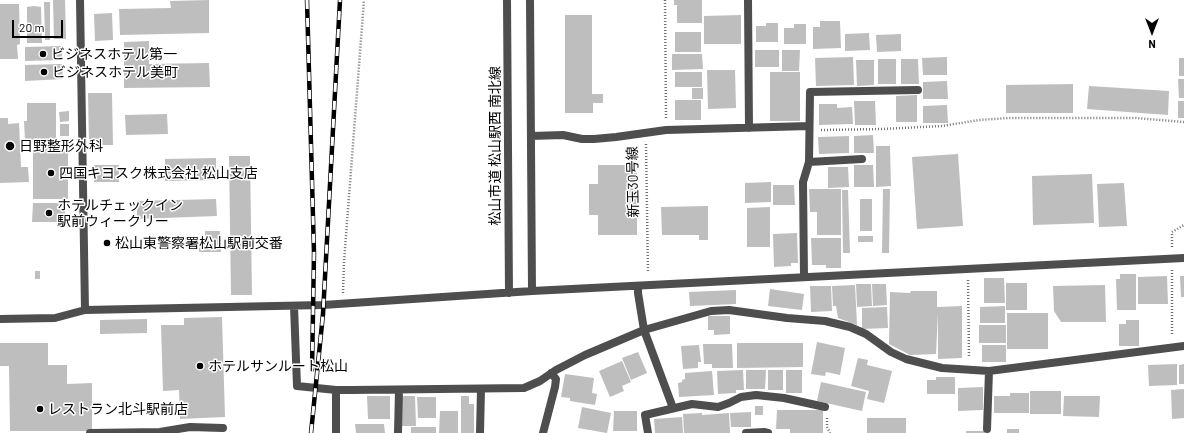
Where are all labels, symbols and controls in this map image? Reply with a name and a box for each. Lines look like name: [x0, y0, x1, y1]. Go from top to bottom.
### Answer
scale bar: [14, 12, 65, 38]
north arrow: [1132, 12, 1172, 52]
text: 20 m: [19, 20, 45, 34]
text: N: [1148, 38, 1156, 51]
place label: ビジネスホテル第一: [51, 46, 177, 62]
marker: ビジネスホテル第一: [38, 49, 48, 59]
place label: ビジネスホテル美町: [52, 64, 178, 80]
street label: 松山市道 松山駅西 南北線: [487, 66, 503, 226]
marker: ビジネスホテル美町: [39, 67, 49, 77]
place label: 日野整形外科: [19, 138, 103, 154]
marker: 日野整形外科: [4, 140, 16, 152]
street label: 新玉30号線: [624, 146, 642, 218]
place label: 四国キヨスク株式会社 松山支店: [59, 165, 258, 181]
marker: 四国キヨスク株式会社 松山支店: [46, 168, 56, 178]
place label: ホテルチェックイン 駅前ウィークリー: [57, 197, 183, 230]
marker: ホテルチェックイン 駅前ウィークリー: [44, 208, 54, 218]
place label: 松山東警察署松山駅前交番: [115, 235, 283, 251]
marker: 松山東警察署松山駅前交番: [102, 238, 112, 248]
place label: ホテルサンルート松山: [208, 358, 348, 374]
marker: ホテルサンルート松山: [195, 361, 205, 371]
place label: レストラン北斗駅前店: [48, 401, 188, 417]
marker: レストラン北斗駅前店: [35, 404, 45, 414]

